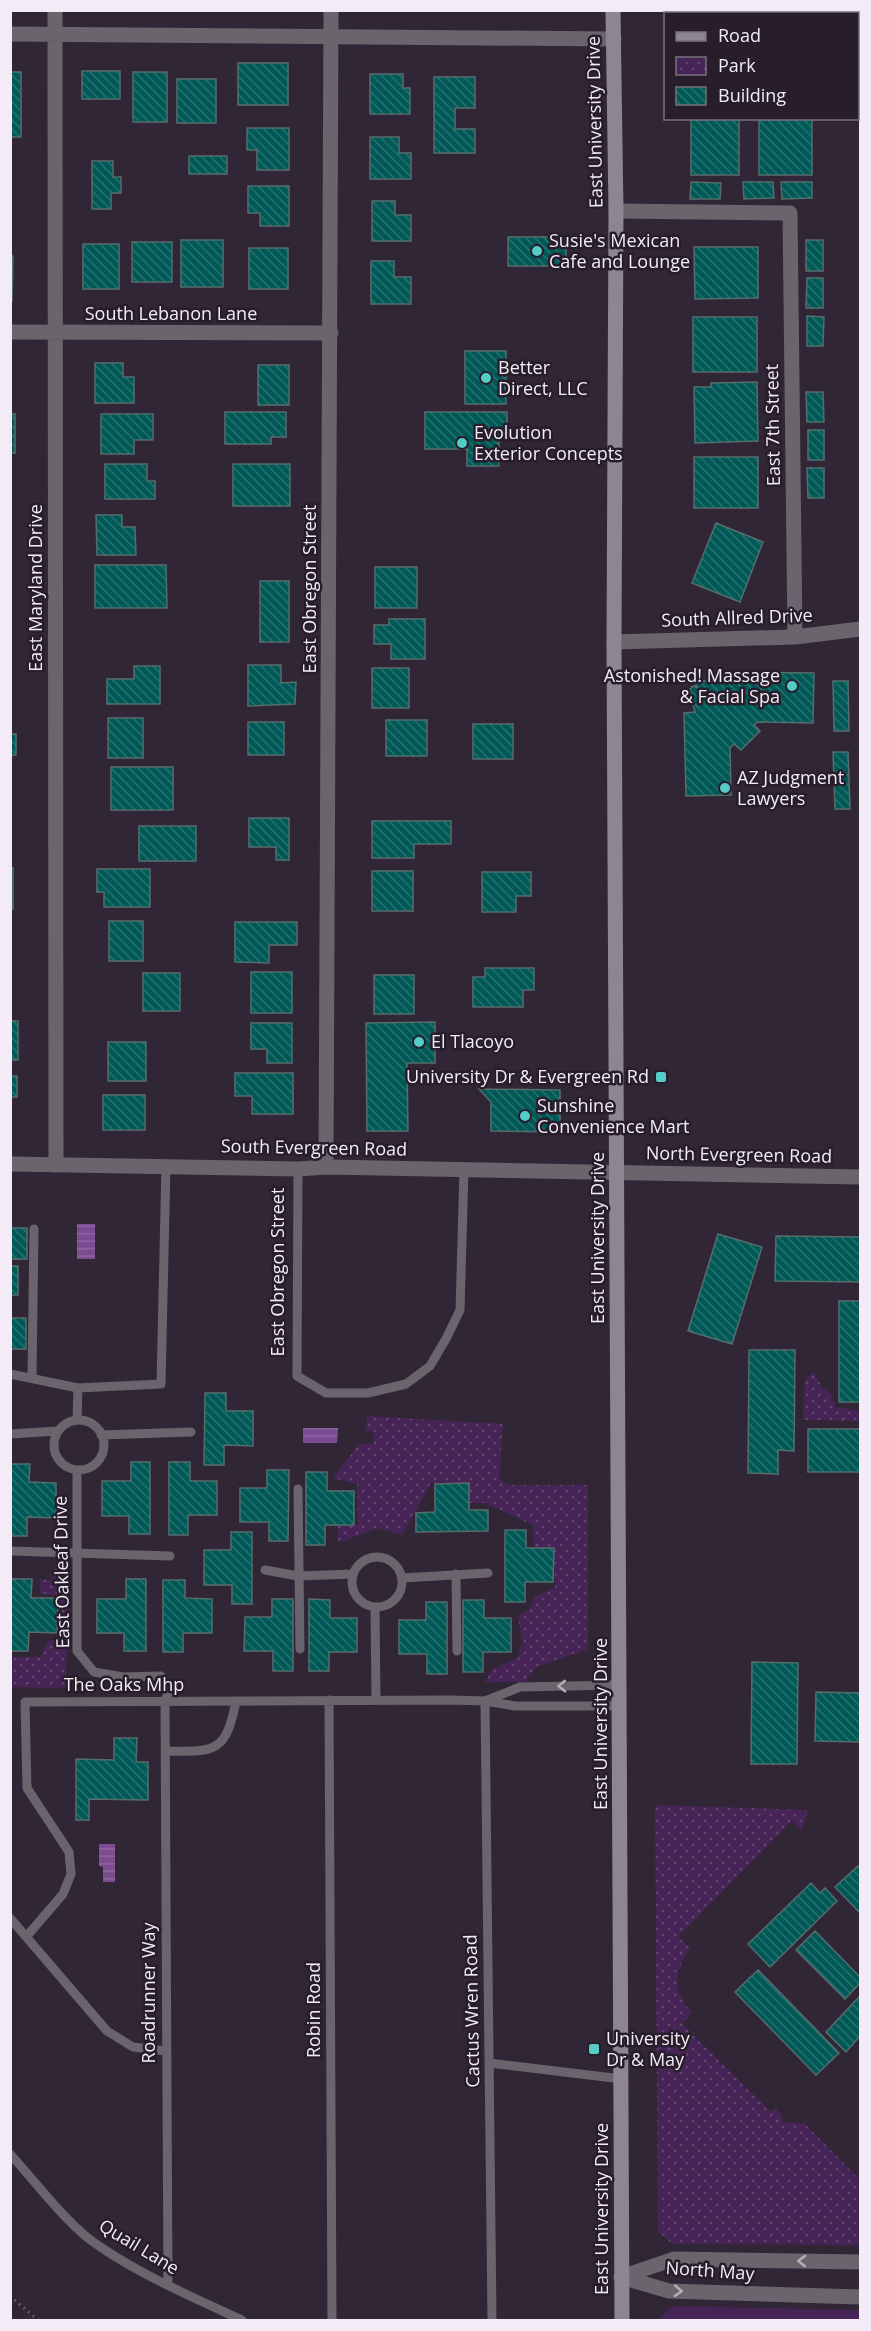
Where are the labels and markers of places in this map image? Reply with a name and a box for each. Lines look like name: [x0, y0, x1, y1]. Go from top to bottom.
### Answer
place label: Susie's Mexican Cafe and Lounge: [549, 228, 690, 273]
marker: Susie's Mexican Cafe and Lounge: [530, 244, 544, 258]
place label: Better Direct, LLC: [498, 355, 588, 400]
marker: Better Direct, LLC: [479, 371, 493, 385]
place label: Evolution Exterior Concepts: [474, 420, 623, 465]
marker: Evolution Exterior Concepts: [455, 436, 469, 450]
place label: Astonished! Massage & Facial Spa: [604, 663, 780, 708]
marker: Astonished! Massage & Facial Spa: [785, 679, 799, 693]
place label: AZ Judgment Lawyers: [737, 765, 844, 810]
marker: AZ Judgment Lawyers: [718, 781, 732, 795]
place label: El Tlacoyo: [431, 1029, 514, 1053]
marker: El Tlacoyo: [412, 1035, 426, 1049]
place label: University Dr & Evergreen Rd: [406, 1064, 649, 1088]
marker: University Dr & Evergreen Rd: [654, 1070, 668, 1084]
place label: Sunshine Convenience Mart: [537, 1093, 689, 1138]
marker: Sunshine Convenience Mart: [518, 1109, 532, 1123]
place label: University Dr & May: [606, 2026, 691, 2071]
marker: University Dr & May: [587, 2042, 601, 2056]

